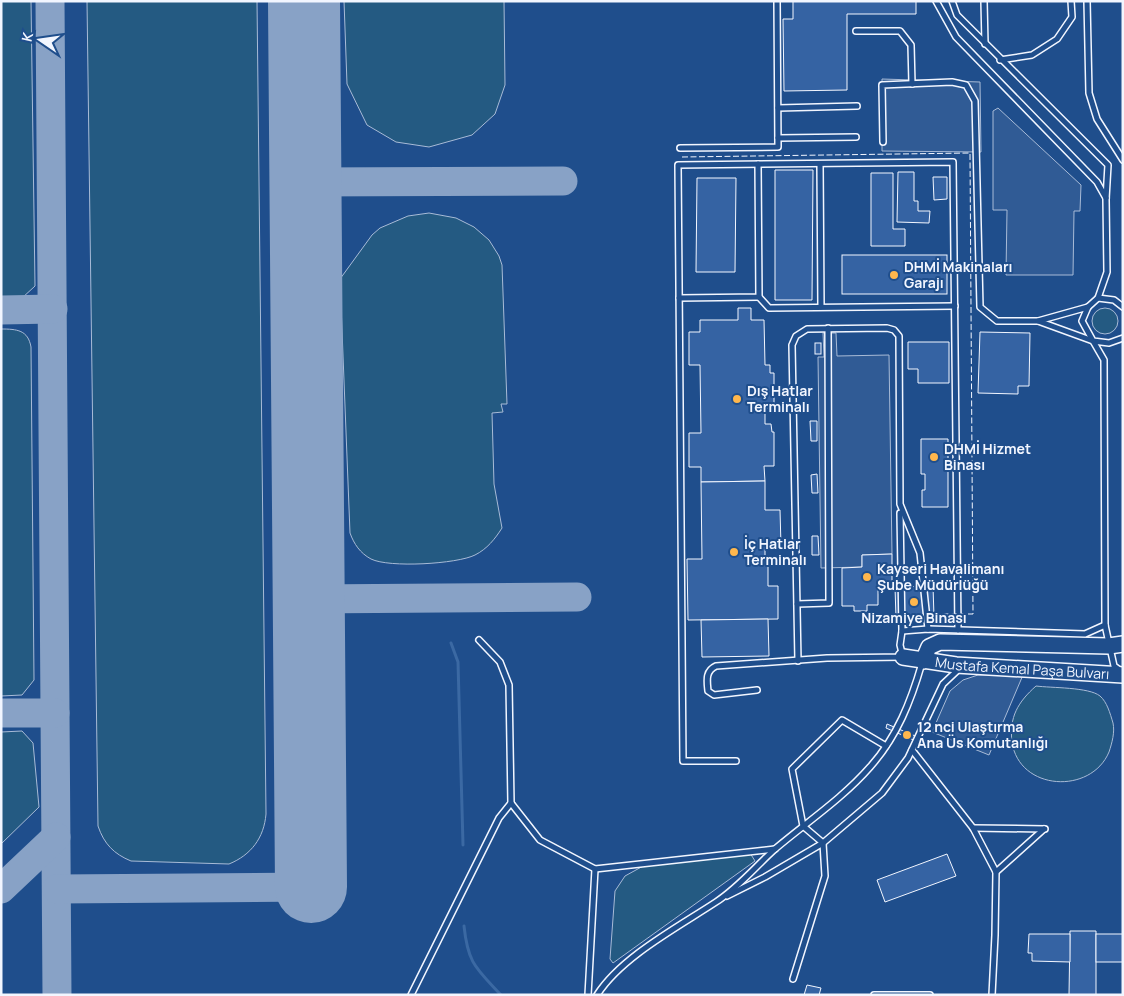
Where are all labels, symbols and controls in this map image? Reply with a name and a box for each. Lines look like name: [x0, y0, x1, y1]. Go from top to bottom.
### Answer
north arrow: [15, 15, 65, 65]
text: K: [17, 29, 37, 44]
place label: DHMİ Makinaları Garajı: [904, 257, 1012, 292]
marker: DHMİ Makinaları Garajı: [888, 269, 900, 281]
place label: Dış Hatlar Terminalı: [747, 381, 813, 416]
marker: Dış Hatlar Terminalı: [731, 393, 743, 405]
place label: DHMİ Hizmet Binası: [944, 439, 1031, 474]
marker: DHMİ Hizmet Binası: [928, 451, 940, 463]
place label: İç Hatlar Terminalı: [744, 534, 807, 569]
marker: İç Hatlar Terminalı: [728, 546, 740, 558]
place label: Kayseri Havalimanı Şube Müdürlüğü: [877, 559, 1004, 594]
marker: Kayseri Havalimanı Şube Müdürlüğü: [861, 571, 873, 583]
marker: Nizamiye Binası: [908, 596, 920, 608]
place label: Nizamiye Binası: [861, 608, 967, 627]
street label: Mustafa Kemal Paşa Bulvarı: [934, 652, 1110, 683]
place label: 12 nci Ulaştırma Ana Üs Komutanlığı: [917, 717, 1048, 752]
marker: 12 nci Ulaştırma Ana Üs Komutanlığı: [901, 729, 913, 741]

